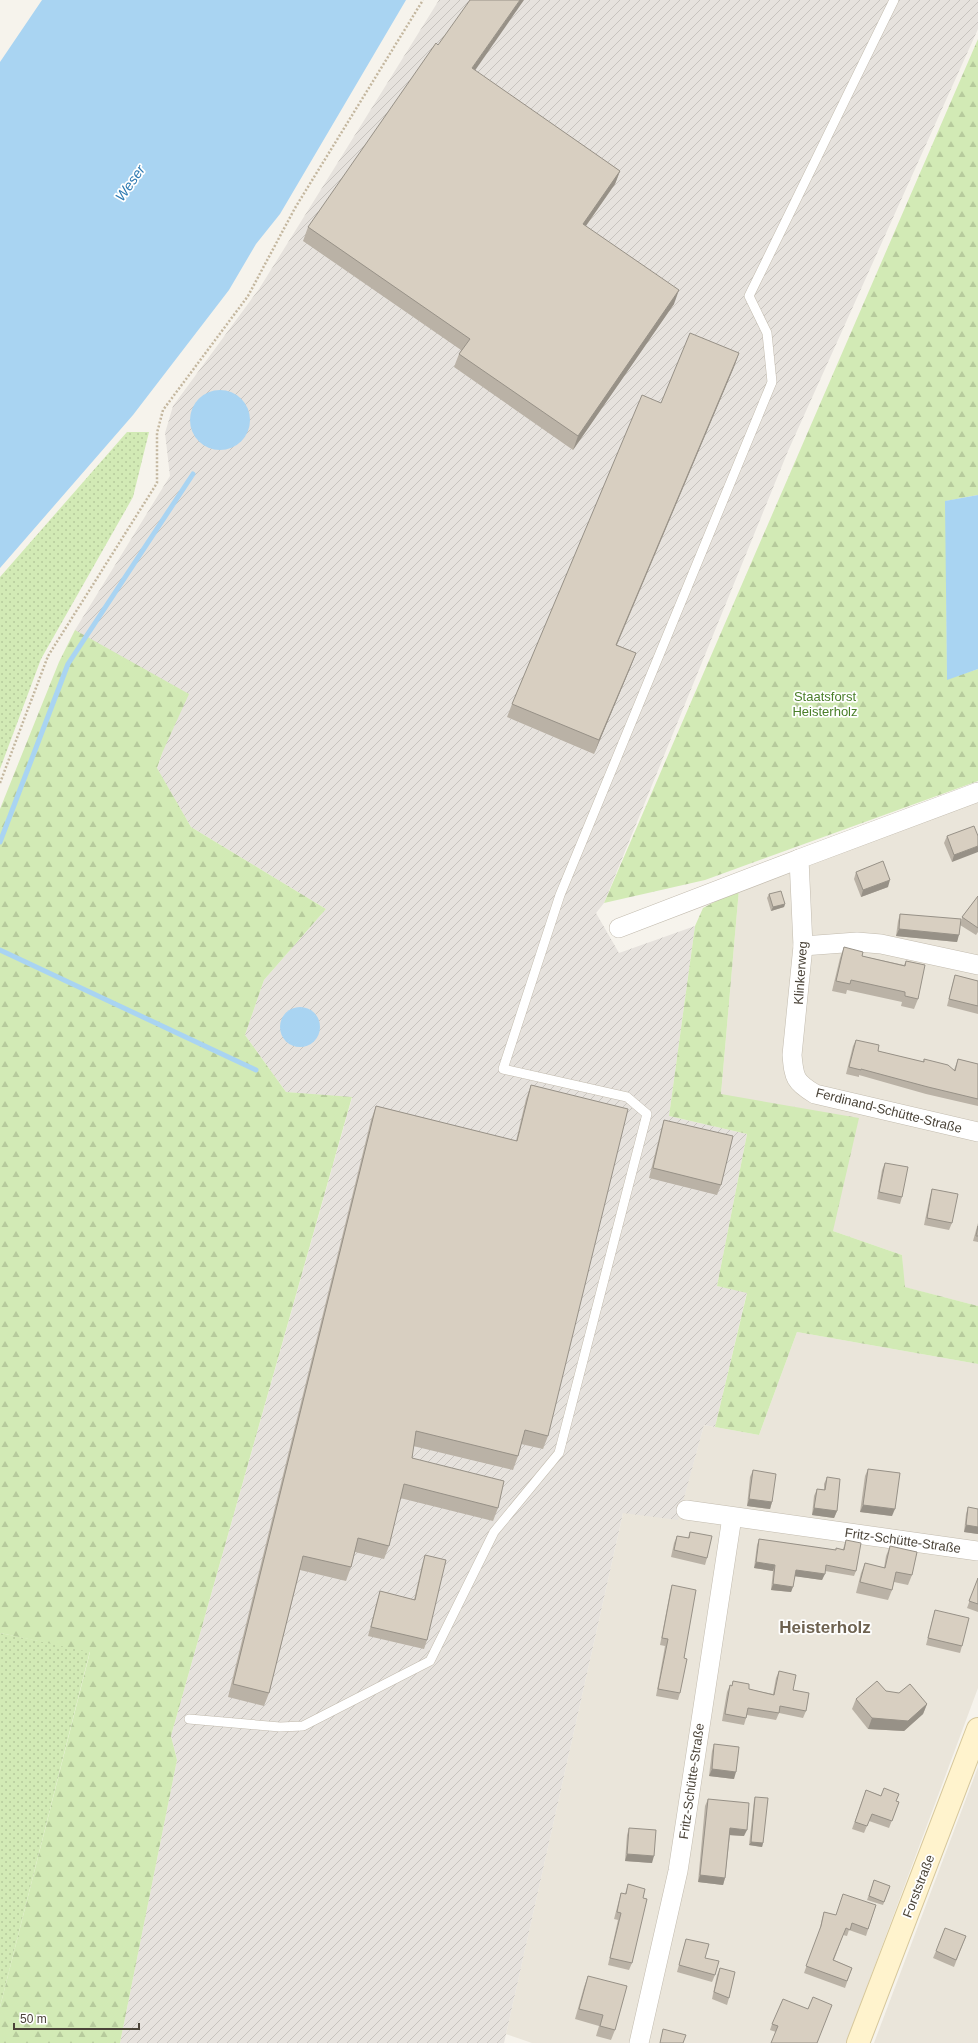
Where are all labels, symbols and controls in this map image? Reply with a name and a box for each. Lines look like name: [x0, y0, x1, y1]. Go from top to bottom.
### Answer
water label: Weser: [112, 161, 149, 204]
park label: Staatsforst Heisterholz: [792, 689, 858, 719]
street label: Klinkerweg: [791, 941, 810, 1005]
street label: Ferdinand-Schütte-Straße: [814, 1085, 964, 1136]
street label: Fritz-Schütte-Straße: [844, 1525, 962, 1556]
district label: Heisterholz: [779, 1618, 871, 1637]
street label: Fritz-Schütte-Straße: [676, 1722, 707, 1840]
street label: Forststraße: [900, 1852, 937, 1920]
scale bar: [14, 2005, 139, 2031]
text: 50 m: [20, 2012, 47, 2026]

